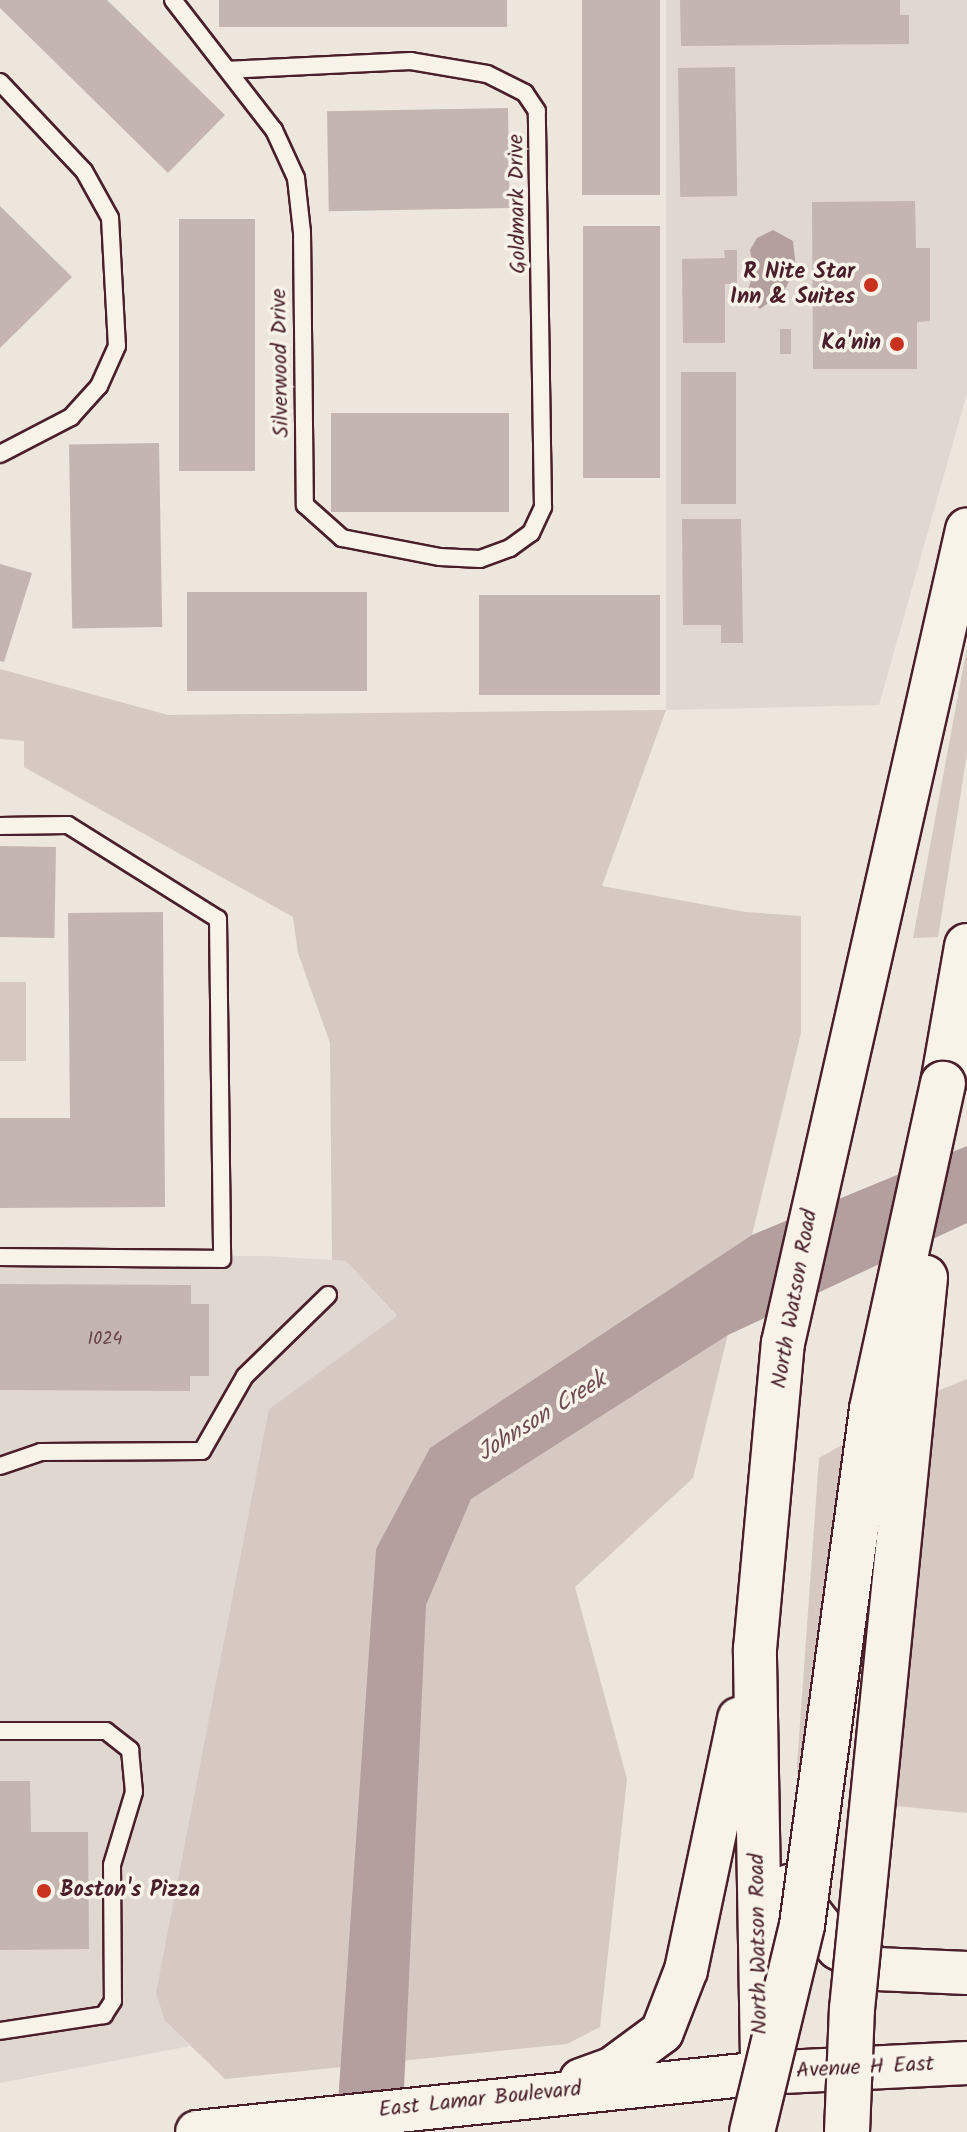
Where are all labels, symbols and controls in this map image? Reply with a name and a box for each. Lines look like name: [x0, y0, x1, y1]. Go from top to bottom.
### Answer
street label: Goldmark Drive: [504, 134, 532, 274]
place label: R Nite Star Inn & Suites: [730, 259, 855, 310]
marker: R Nite Star Inn & Suites: [862, 276, 880, 294]
street label: Silverwood Drive: [267, 288, 295, 438]
place label: Ka'nin: [822, 331, 881, 357]
marker: Ka'nin: [888, 335, 906, 353]
street label: North Watson Road: [766, 1207, 824, 1391]
house number: 1024: [87, 1329, 123, 1351]
water label: Johnson Creek: [472, 1366, 612, 1468]
street label: North Watson Road: [744, 1853, 774, 2035]
place label: Boston's Pizza: [60, 1878, 200, 1904]
marker: Boston's Pizza: [35, 1882, 53, 1900]
street label: Avenue H East: [795, 2051, 935, 2085]
street label: East Lamar Boulevard: [377, 2076, 583, 2124]

